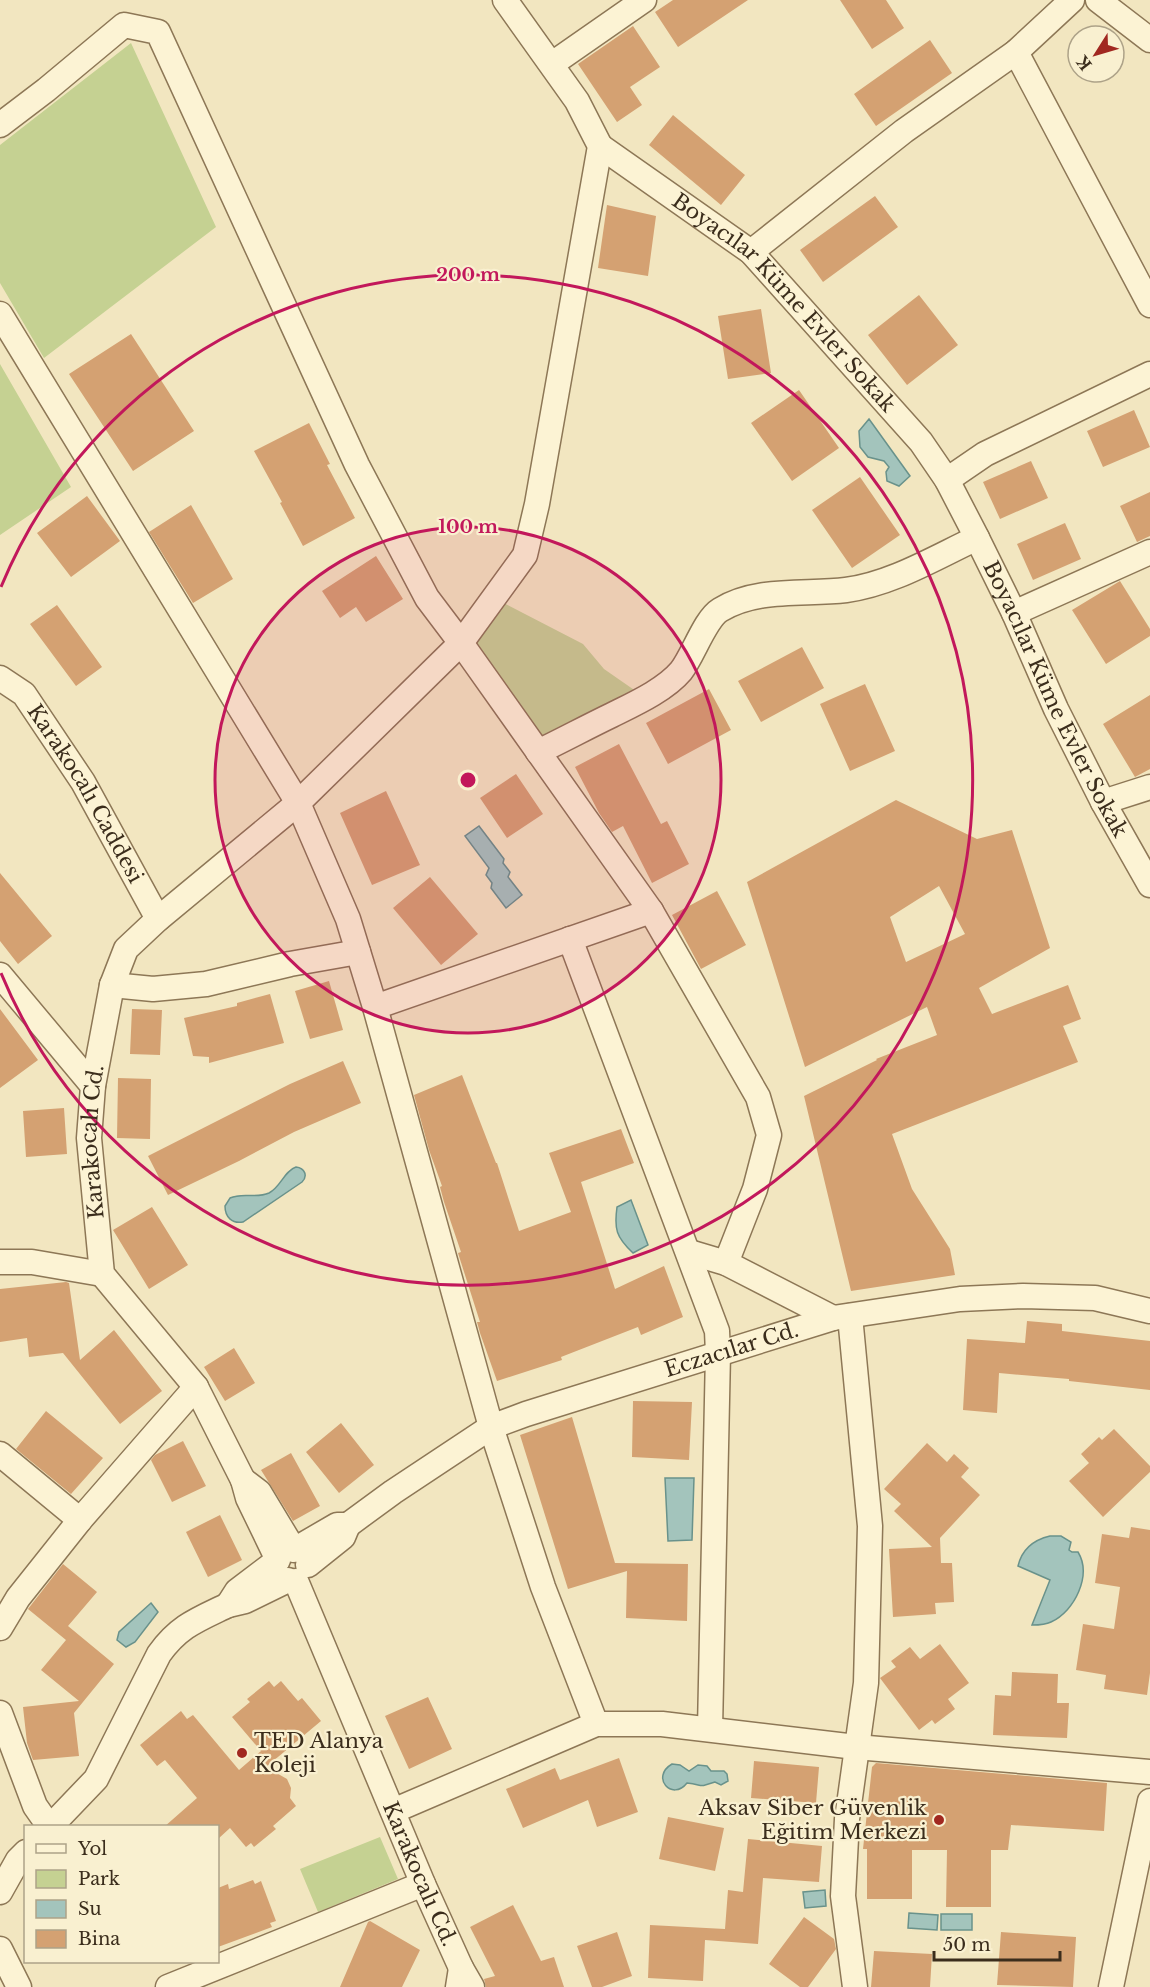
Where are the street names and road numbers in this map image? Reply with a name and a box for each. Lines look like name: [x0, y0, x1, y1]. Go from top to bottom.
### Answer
street label: Boyacılar Küme Evler Sokak: [667, 188, 901, 418]
street label: Boyacılar Küme Evler Sokak: [977, 557, 1133, 842]
street label: Karakocalı Caddesi: [22, 699, 149, 888]
street label: Karakocalı Cd.: [76, 1062, 110, 1220]
street label: Eczacılar Cd.: [661, 1317, 802, 1383]
street label: Karakocalı Cd.: [377, 1798, 462, 1950]

